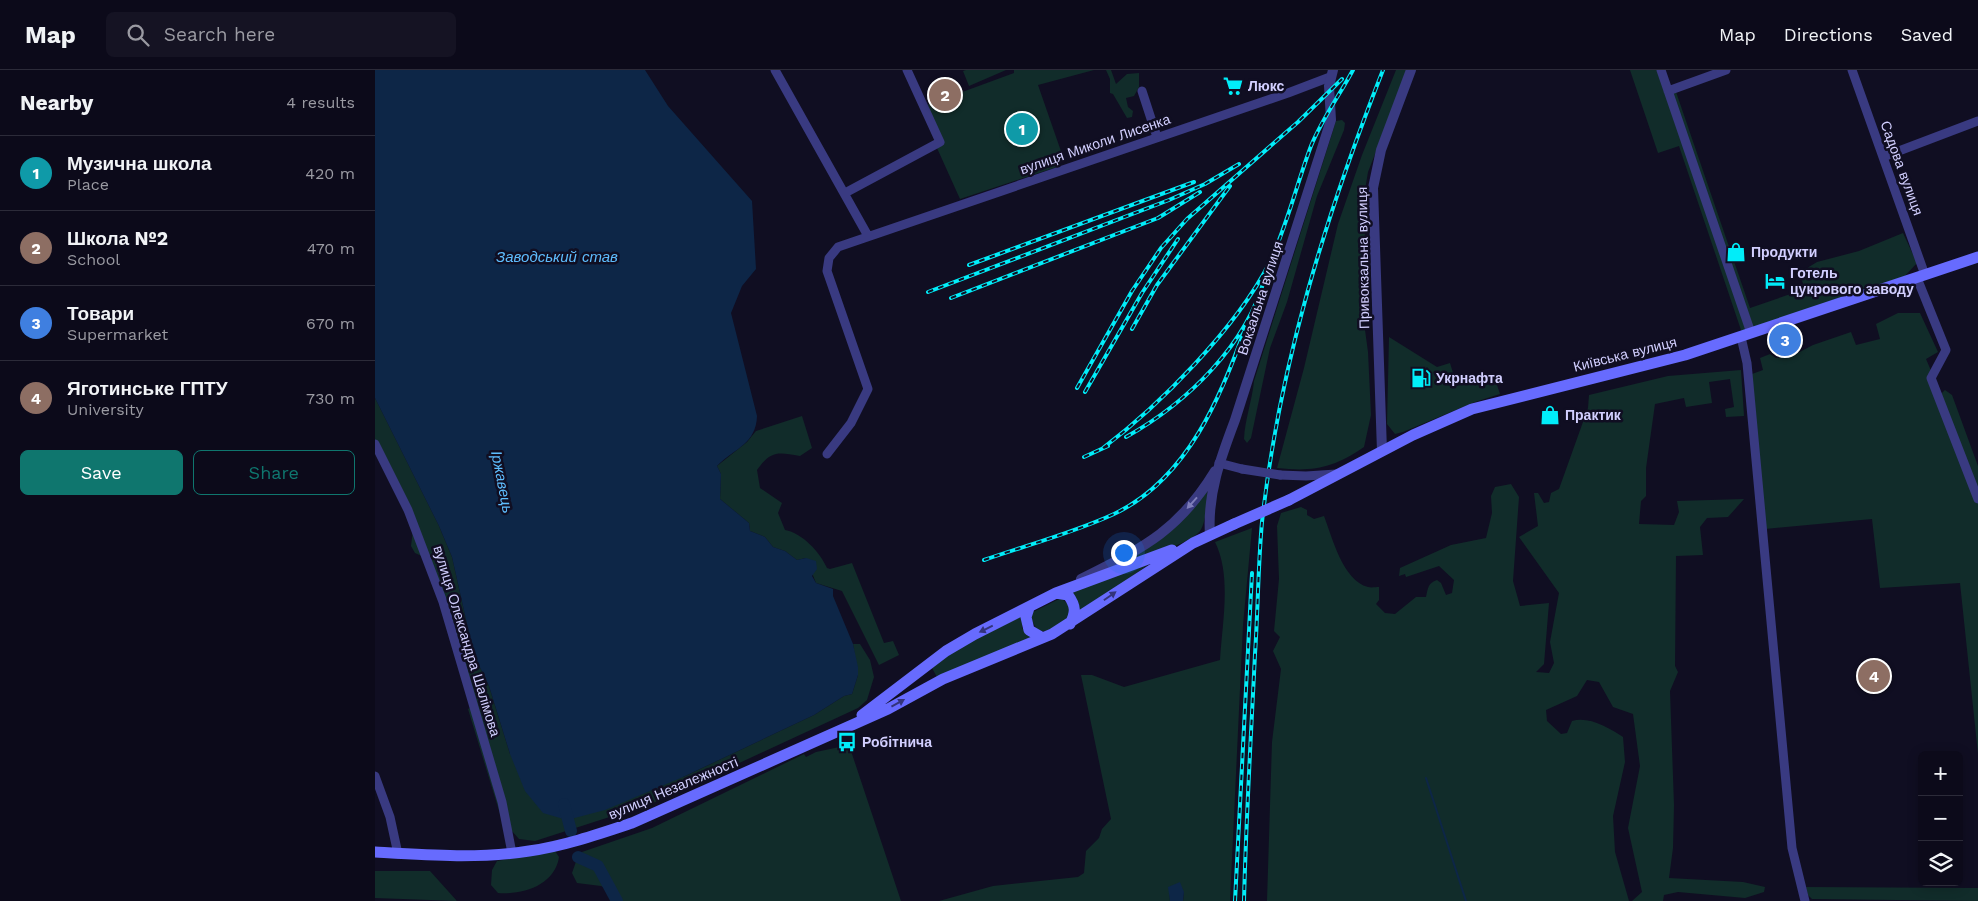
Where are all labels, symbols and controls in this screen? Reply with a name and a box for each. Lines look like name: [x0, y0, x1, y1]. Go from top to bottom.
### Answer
search box: [106, 12, 456, 57]
text: Map: [25, 21, 76, 49]
icon: search: [124, 21, 152, 49]
text: Search here: [164, 23, 275, 46]
text: Map: [1719, 24, 1756, 45]
text: Directions: [1784, 24, 1873, 45]
text: Saved: [1901, 24, 1953, 45]
supermarket icon: Люкс: [1222, 75, 1244, 97]
pin: 2: [929, 76, 961, 114]
place label: Люкс: [1248, 78, 1285, 94]
text: Nearby: [20, 90, 93, 115]
text: 4 results: [286, 93, 355, 112]
pin: 1: [1006, 110, 1038, 148]
street label: вулиця Миколи Лисенка: [1018, 111, 1172, 177]
street label: Садова вулиця: [1878, 119, 1926, 217]
text: Музична школа: [67, 152, 212, 175]
text: 1: [33, 164, 39, 183]
text: 420 m: [305, 164, 355, 183]
text: Place: [67, 175, 109, 194]
street label: Привокзальна вулиця: [1354, 187, 1372, 329]
text: Школа №2: [67, 227, 168, 250]
text: 2: [31, 239, 41, 258]
text: 470 m: [307, 239, 355, 258]
street label: Вокзальна вулиця: [1234, 239, 1286, 357]
shop icon: Продукти: [1725, 241, 1747, 263]
place label: Продукти: [1751, 244, 1817, 260]
water label: Заводський став: [496, 248, 618, 266]
text: School: [67, 250, 120, 269]
place label: Готель цукрового заводу: [1790, 265, 1914, 297]
hotel icon: Готель цукрового заводу: [1764, 270, 1786, 292]
text: Товари: [67, 302, 134, 325]
text: 3: [31, 314, 41, 333]
text: 670 m: [306, 314, 355, 333]
pin: 3: [1769, 321, 1801, 359]
text: Supermarket: [67, 325, 168, 344]
street label: Київська вулиця: [1572, 333, 1678, 375]
fuel station icon: Укрнафта: [1410, 367, 1432, 389]
place label: Укрнафта: [1436, 370, 1503, 386]
text: Яготинське ГПТУ: [67, 377, 228, 400]
text: 4: [31, 389, 41, 408]
text: 730 m: [306, 389, 355, 408]
text: University: [67, 400, 144, 419]
shop icon: Практик: [1539, 404, 1561, 426]
place label: Практик: [1565, 407, 1622, 423]
water label: Іржавець: [487, 449, 517, 515]
button: Save: [20, 450, 183, 495]
button: Share: [193, 450, 355, 495]
one-way arrow: [1186, 497, 1197, 510]
your location: [1111, 540, 1137, 566]
street label: вулиця Олександра Шалімова: [430, 544, 504, 738]
one-way arrow: [1103, 591, 1117, 601]
one-way arrow: [979, 625, 993, 633]
pin: 4: [1858, 657, 1890, 695]
one-way arrow: [891, 699, 906, 707]
bus stop icon: Робітнича: [836, 731, 858, 753]
place label: Робітнича: [862, 734, 932, 750]
map controls: [1918, 751, 1963, 886]
button: +: [1918, 751, 1963, 796]
street label: вулиця Незалежності: [606, 753, 740, 823]
button: −: [1918, 796, 1963, 841]
button: layers: [1918, 841, 1963, 886]

